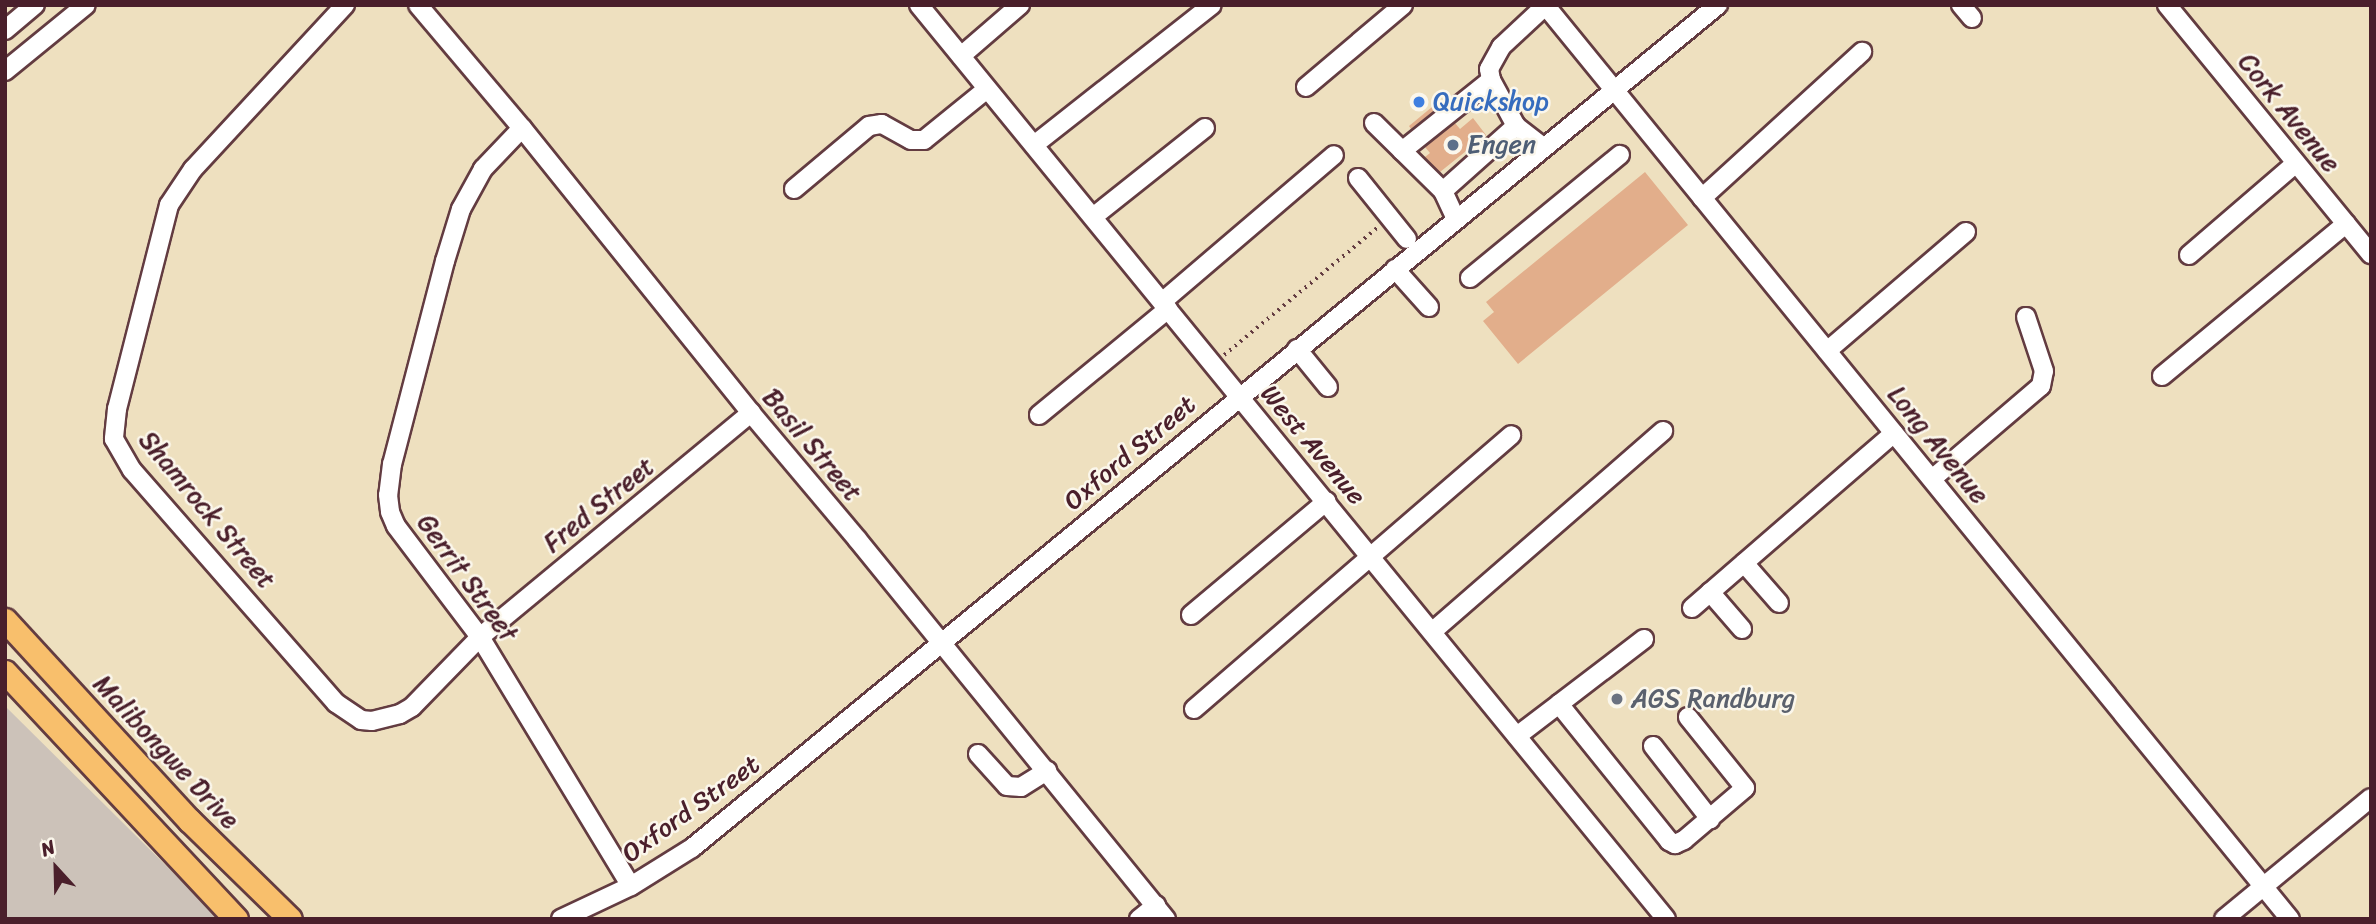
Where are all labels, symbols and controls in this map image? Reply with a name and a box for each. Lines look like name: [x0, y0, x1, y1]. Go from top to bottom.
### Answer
street label: Cork Avenue: [2232, 47, 2346, 179]
place label: Quickshop: [1433, 86, 1549, 118]
marker: Quickshop: [1411, 94, 1427, 110]
place label: Engen: [1467, 129, 1536, 161]
marker: Engen: [1445, 137, 1461, 153]
street label: West Avenue: [1254, 379, 1372, 511]
street label: Long Avenue: [1881, 380, 1995, 510]
street label: Basil Street: [756, 382, 868, 508]
street label: Oxford Street: [1058, 389, 1202, 517]
street label: Shamrock Street: [132, 425, 282, 595]
street label: Fred Street: [537, 451, 661, 559]
street label: Gerrit Street: [410, 508, 524, 648]
street label: Malibongwe Drive: [86, 668, 246, 836]
place label: AGS Randburg: [1631, 683, 1796, 715]
marker: AGS Randburg: [1609, 691, 1625, 707]
street label: Oxford Street: [617, 749, 765, 869]
text: N: [36, 830, 60, 866]
north arrow: [21, 833, 91, 903]

